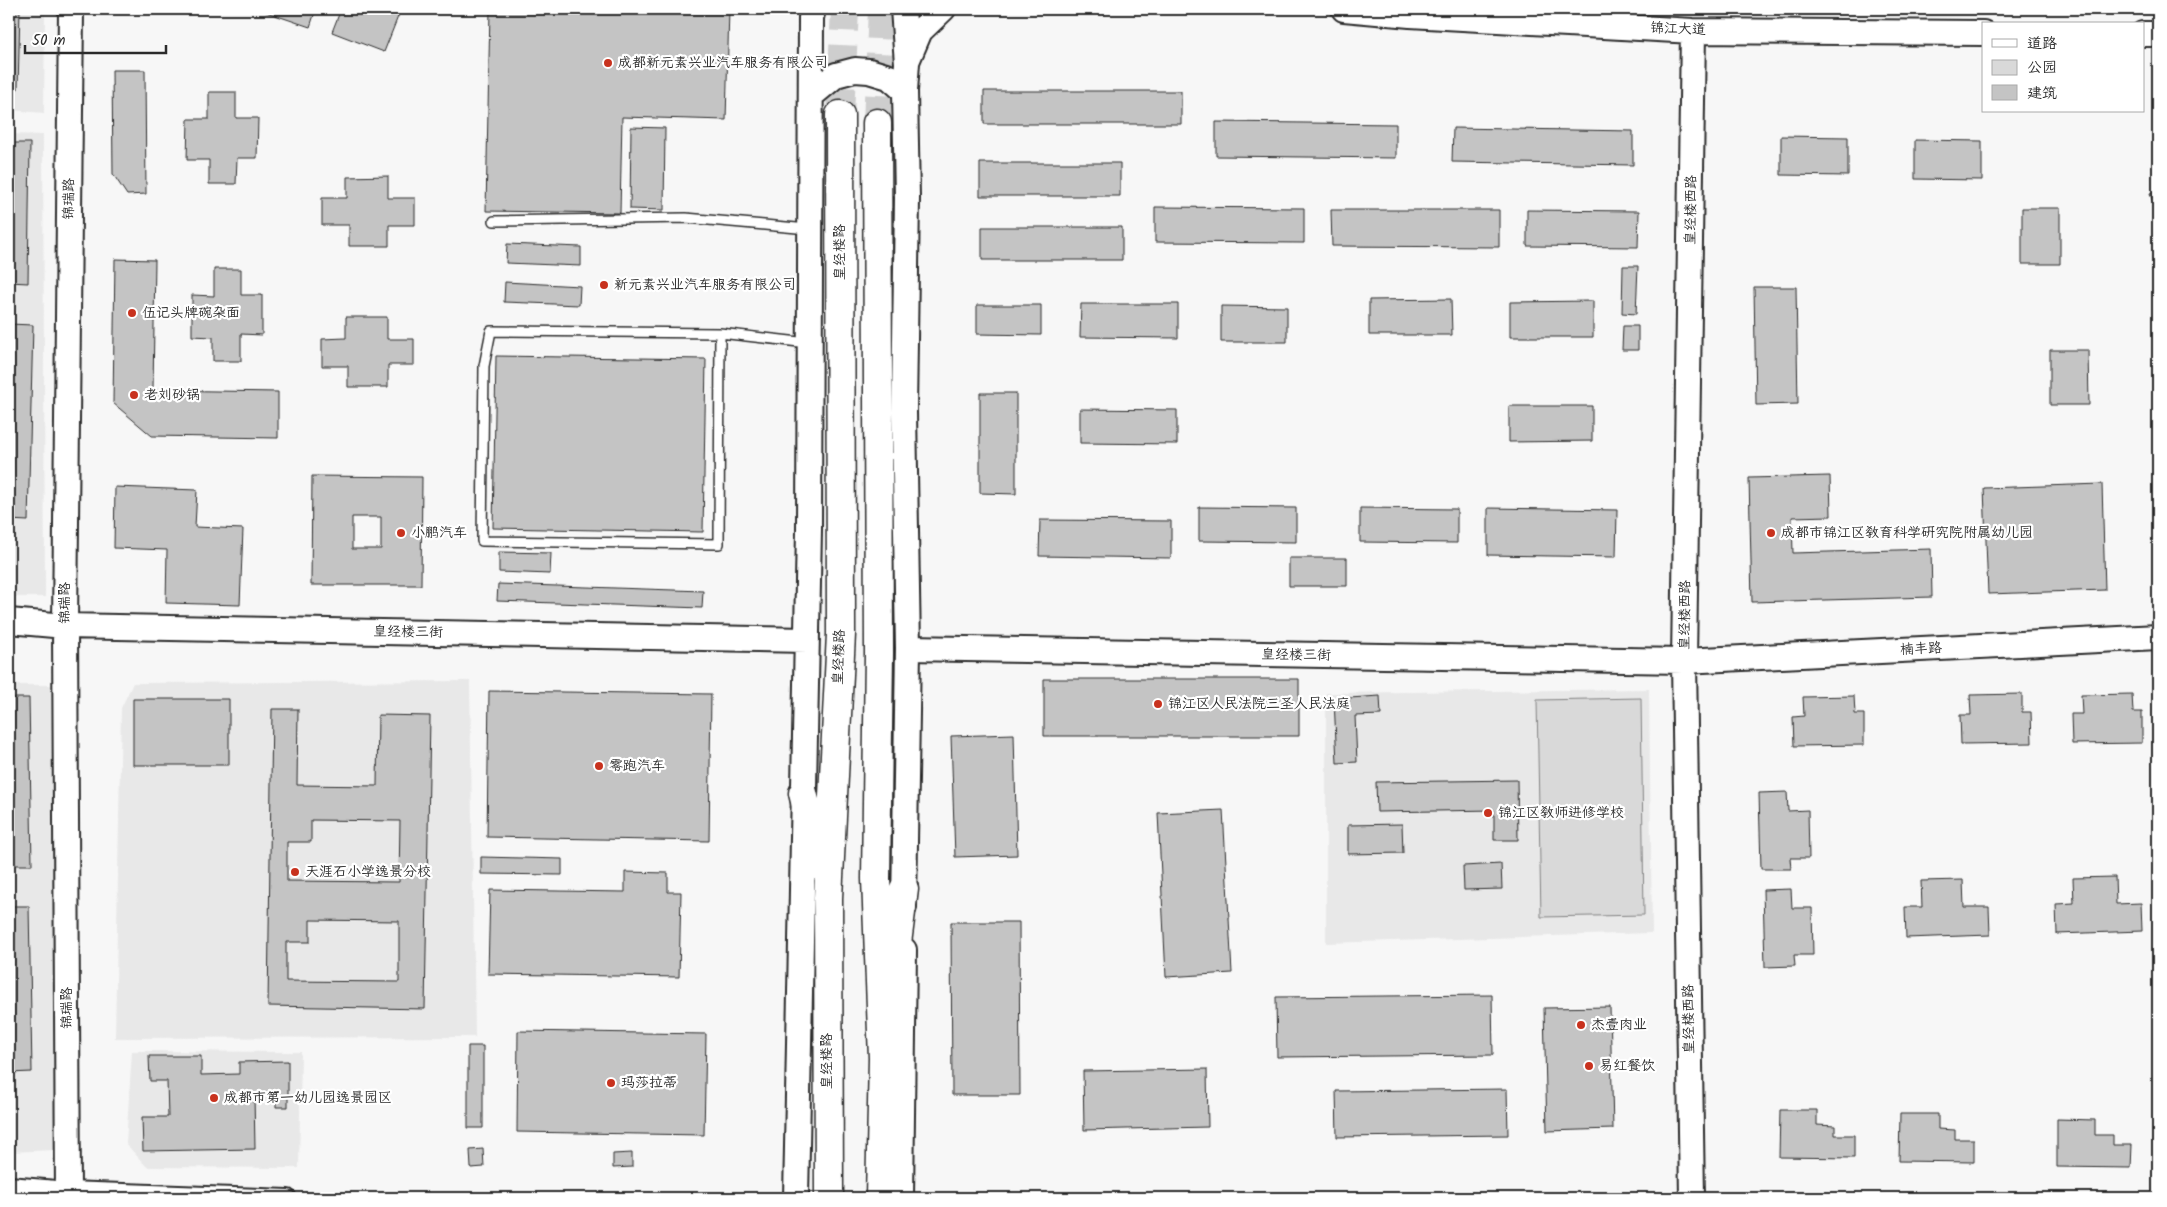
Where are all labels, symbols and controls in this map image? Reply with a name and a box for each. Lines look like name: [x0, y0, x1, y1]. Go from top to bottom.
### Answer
street label: 锦江大道: [1650, 17, 1706, 41]
scale bar: [25, 22, 166, 54]
legend: [1982, 22, 2144, 112]
text: 50 m: [32, 29, 66, 53]
text: 道路: [2027, 32, 2057, 56]
place label: 成都新元素兴业汽车服务有限公司: [618, 52, 828, 74]
text: 公园: [2027, 56, 2057, 80]
marker: 成都新元素兴业汽车服务有限公司: [602, 57, 614, 69]
text: 建筑: [2027, 82, 2057, 106]
street label: 皇经楼西路: [1679, 175, 1703, 245]
street label: 锦瑞路: [58, 178, 80, 220]
street label: 皇经楼路: [829, 224, 851, 280]
place label: 新元素兴业汽车服务有限公司: [614, 274, 796, 296]
marker: 新元素兴业汽车服务有限公司: [598, 279, 610, 291]
place label: 伍记头牌碗杂面: [142, 302, 240, 324]
marker: 伍记头牌碗杂面: [126, 307, 138, 319]
place label: 老刘砂锅: [144, 384, 200, 406]
marker: 老刘砂锅: [128, 389, 140, 401]
place label: 小鹏汽车: [411, 522, 467, 544]
place label: 成都市锦江区教育科学研究院附属幼儿园: [1781, 522, 2033, 544]
marker: 小鹏汽车: [395, 527, 407, 539]
marker: 成都市锦江区教育科学研究院附属幼儿园: [1765, 527, 1777, 539]
street label: 皇经楼西路: [1673, 580, 1697, 650]
street label: 锦瑞路: [54, 582, 76, 624]
street label: 皇经楼三街: [373, 620, 443, 644]
street label: 皇经楼路: [827, 629, 851, 685]
street label: 楠丰路: [1899, 637, 1943, 661]
street label: 皇经楼三街: [1261, 643, 1331, 667]
place label: 锦江区人民法院三圣人民法庭: [1168, 693, 1350, 715]
marker: 锦江区人民法院三圣人民法庭: [1152, 698, 1164, 710]
place label: 零跑汽车: [609, 755, 665, 777]
marker: 零跑汽车: [593, 760, 605, 772]
place label: 锦江区教师进修学校: [1498, 802, 1624, 824]
marker: 锦江区教师进修学校: [1482, 807, 1494, 819]
place label: 天涯石小学逸景分校: [305, 861, 431, 883]
marker: 天涯石小学逸景分校: [289, 866, 301, 878]
street label: 皇经楼西路: [1677, 984, 1701, 1054]
street label: 锦瑞路: [56, 987, 78, 1029]
place label: 杰壹肉业: [1591, 1014, 1647, 1036]
marker: 杰壹肉业: [1575, 1019, 1587, 1031]
street label: 皇经楼路: [816, 1033, 838, 1089]
place label: 易红餐饮: [1599, 1055, 1655, 1077]
marker: 易红餐饮: [1583, 1060, 1595, 1072]
place label: 玛莎拉蒂: [621, 1072, 677, 1094]
marker: 玛莎拉蒂: [605, 1077, 617, 1089]
place label: 成都市第一幼儿园逸景园区: [224, 1087, 392, 1109]
marker: 成都市第一幼儿园逸景园区: [208, 1092, 220, 1104]

